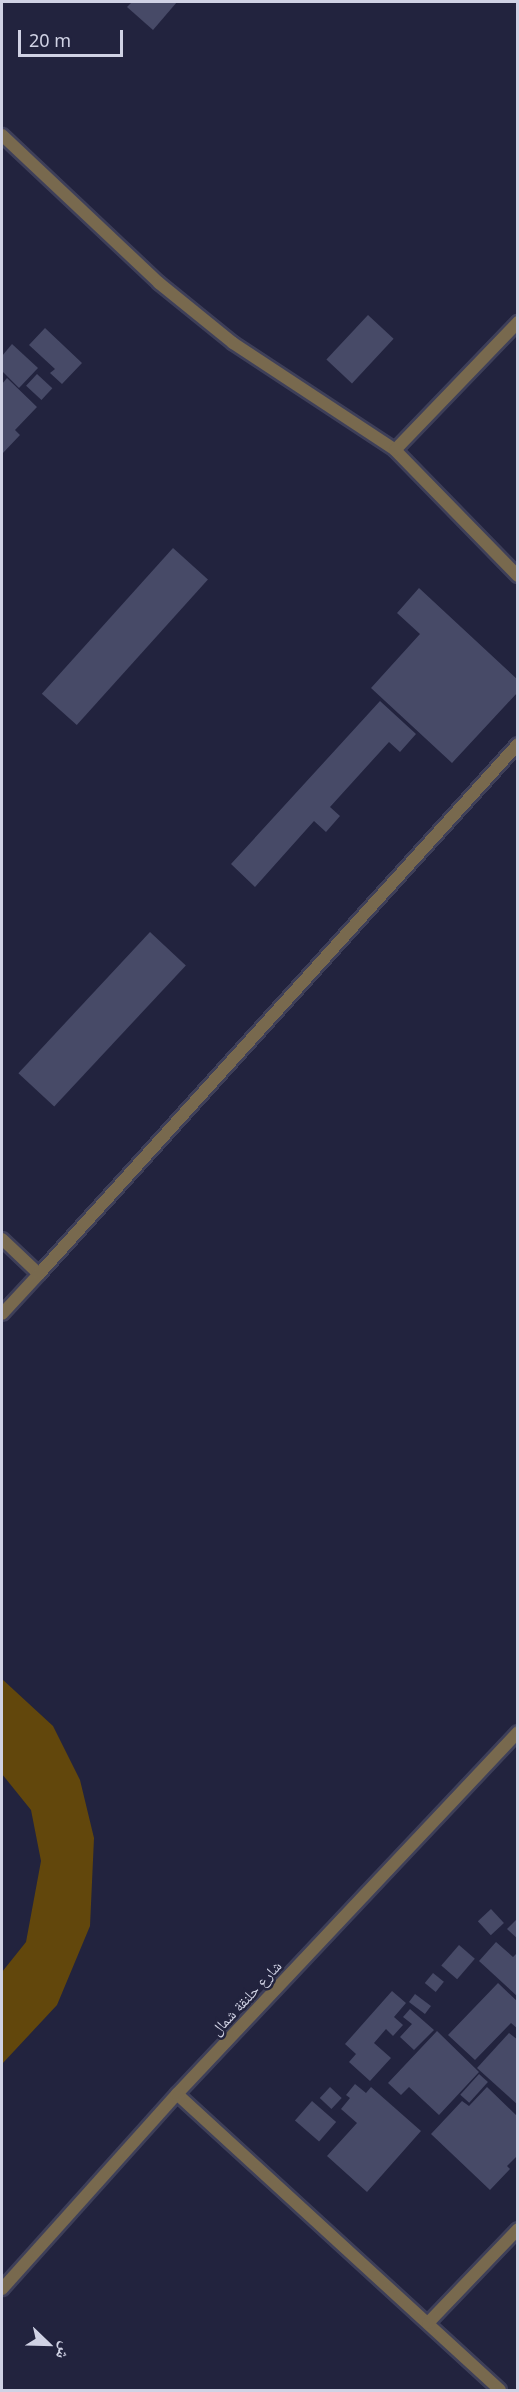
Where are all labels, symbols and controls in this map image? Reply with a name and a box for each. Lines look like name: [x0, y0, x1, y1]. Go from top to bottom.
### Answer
scale bar: [21, 18, 126, 56]
text: 20 m: [29, 28, 71, 52]
street label: شارع حلنقة شمال: [207, 1957, 285, 2039]
north arrow: [18, 2314, 78, 2374]
text: ش: [51, 2339, 78, 2363]

